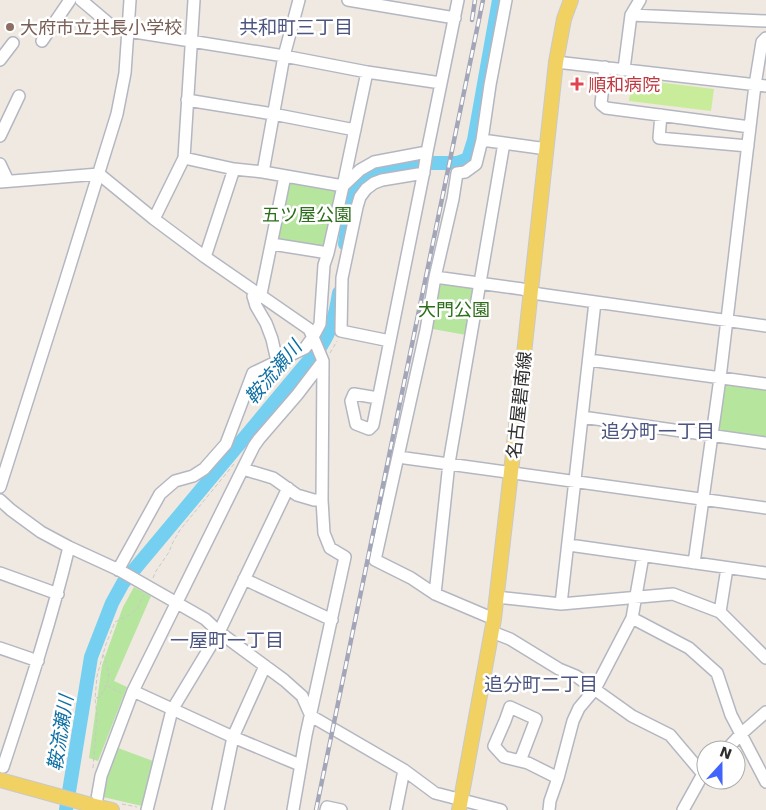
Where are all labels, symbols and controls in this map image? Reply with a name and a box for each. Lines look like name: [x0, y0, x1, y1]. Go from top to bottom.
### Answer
district label: 共和町三丁目: [239, 16, 353, 38]
place label: 大府市立共長小学校: [20, 17, 182, 38]
marker: 大府市立共長小学校: [4, 21, 16, 33]
place label: 順和病院: [588, 74, 660, 95]
marker: 順和病院: [570, 77, 584, 91]
park label: 五ツ屋公園: [262, 204, 352, 225]
park label: 大門公園: [418, 299, 490, 320]
water label: 鞍流瀬川: [240, 334, 307, 408]
street label: 名古屋碧南線: [503, 350, 535, 460]
district label: 追分町一丁目: [601, 420, 715, 442]
district label: 一屋町一丁目: [170, 629, 284, 651]
district label: 追分町二丁目: [484, 673, 598, 695]
water label: 鞍流瀬川: [43, 692, 77, 772]
north arrow: [696, 740, 746, 790]
text: N: [717, 743, 734, 762]

